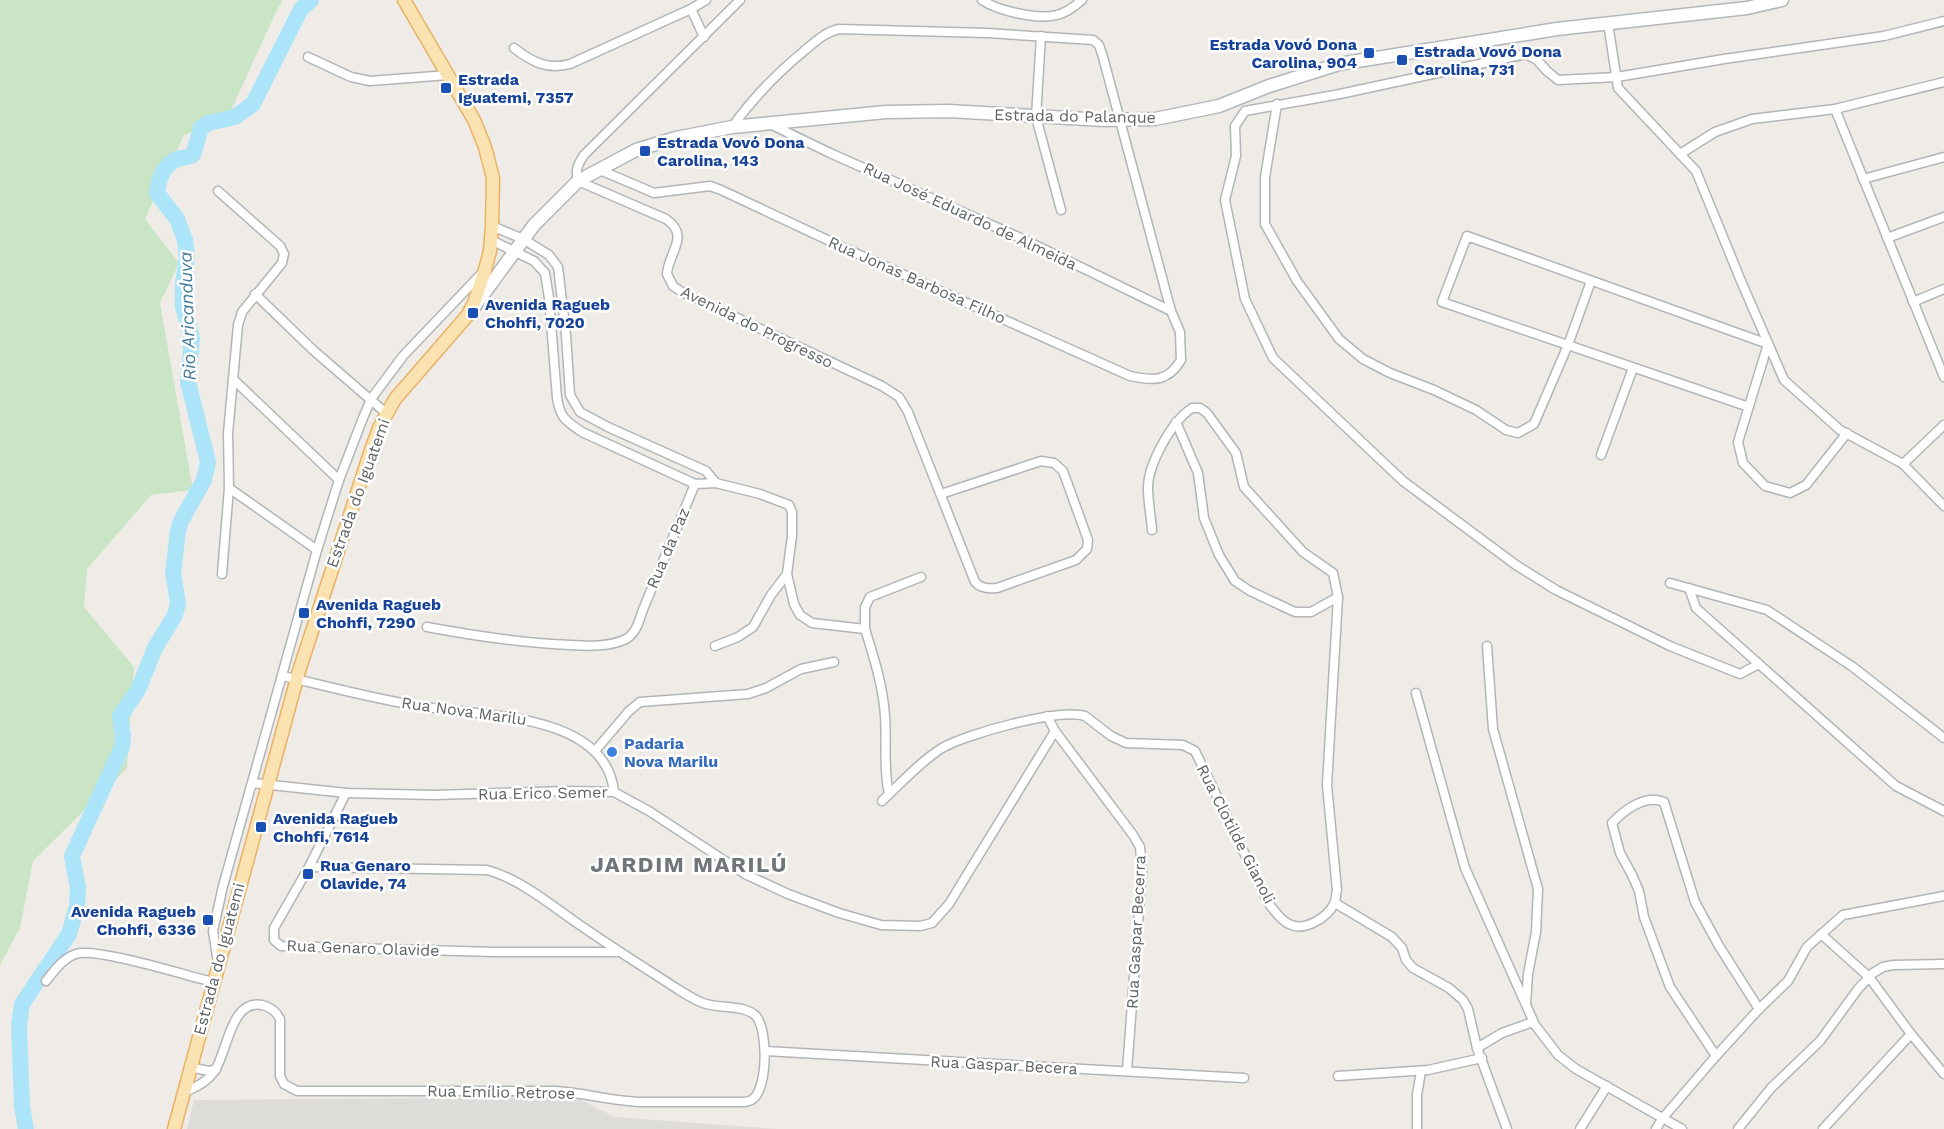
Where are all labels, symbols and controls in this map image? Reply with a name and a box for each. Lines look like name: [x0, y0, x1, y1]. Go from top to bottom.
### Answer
place label: Estrada Vovó Dona Carolina, 904: [1209, 35, 1358, 72]
place label: Estrada Vovó Dona Carolina, 731: [1414, 42, 1562, 79]
marker: Estrada Vovó Dona Carolina, 904: [1362, 46, 1376, 60]
marker: Estrada Vovó Dona Carolina, 731: [1395, 53, 1409, 67]
place label: Estrada Iguatemi, 7357: [458, 70, 574, 107]
marker: Estrada Iguatemi, 7357: [439, 81, 453, 95]
street label: Estrada do Palanque: [994, 105, 1156, 127]
place label: Estrada Vovó Dona Carolina, 143: [657, 133, 805, 170]
marker: Estrada Vovó Dona Carolina, 143: [638, 144, 652, 158]
street label: Rua José Eduardo de Almeida: [860, 158, 1080, 274]
street label: Rua Jonas Barbosa Filho: [825, 232, 1009, 328]
water label: Rio Aricanduva: [174, 251, 200, 381]
street label: Avenida do Progresso: [678, 282, 836, 372]
place label: Avenida Ragueb Chohfi, 7020: [485, 295, 610, 332]
marker: Avenida Ragueb Chohfi, 7020: [466, 306, 480, 320]
street label: Estrada do Iguatemi: [322, 416, 394, 570]
street label: Rua da Paz: [642, 505, 694, 591]
place label: Avenida Ragueb Chohfi, 7290: [316, 595, 441, 632]
marker: Avenida Ragueb Chohfi, 7290: [297, 606, 311, 620]
street label: Rua Nova Marilu: [400, 693, 528, 729]
place label: Padaria Nova Marilu: [624, 734, 718, 771]
marker: Padaria Nova Marilu: [605, 745, 619, 759]
street label: Rua Clotilde Gianoli: [1193, 761, 1279, 907]
street label: Rua Erico Semer: [478, 782, 609, 804]
place label: Avenida Ragueb Chohfi, 7614: [273, 809, 398, 846]
marker: Avenida Ragueb Chohfi, 7614: [254, 820, 268, 834]
district label: JARDIM MARILÚ: [590, 852, 788, 877]
street label: Rua Gaspar Becerra: [1122, 855, 1150, 1009]
place label: Rua Genaro Olavide, 74: [320, 856, 411, 893]
marker: Rua Genaro Olavide, 74: [301, 867, 315, 881]
street label: Estrada do Iguatemi: [189, 881, 249, 1037]
place label: Avenida Ragueb Chohfi, 6336: [71, 902, 196, 939]
marker: Avenida Ragueb Chohfi, 6336: [201, 913, 215, 927]
street label: Rua Genaro Olavide: [286, 936, 440, 960]
street label: Rua Gaspar Becera: [930, 1052, 1078, 1078]
street label: Rua Emílio Retrose: [427, 1081, 575, 1103]

